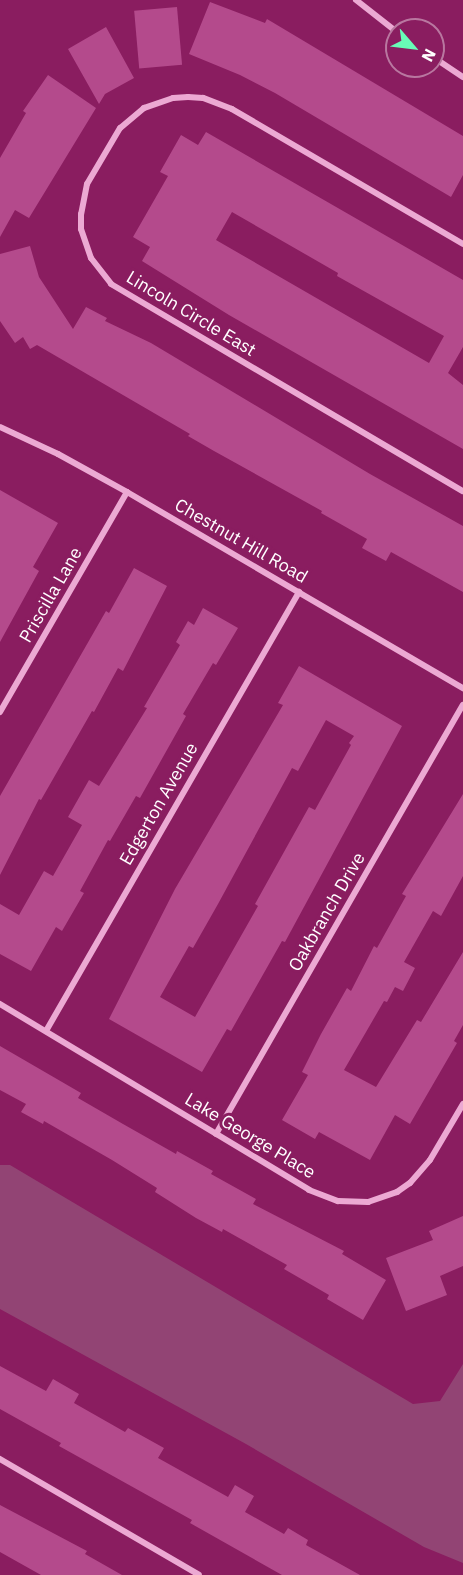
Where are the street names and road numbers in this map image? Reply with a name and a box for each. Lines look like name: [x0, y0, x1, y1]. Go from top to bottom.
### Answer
street label: Lincoln Circle East: [122, 267, 260, 361]
street label: Chestnut Hill Road: [171, 494, 311, 588]
street label: Priscilla Lane: [15, 544, 87, 646]
street label: Edgerton Avenue: [115, 739, 203, 869]
street label: Oakbranch Drive: [284, 849, 370, 975]
street label: Lake George Place: [181, 1089, 319, 1183]

